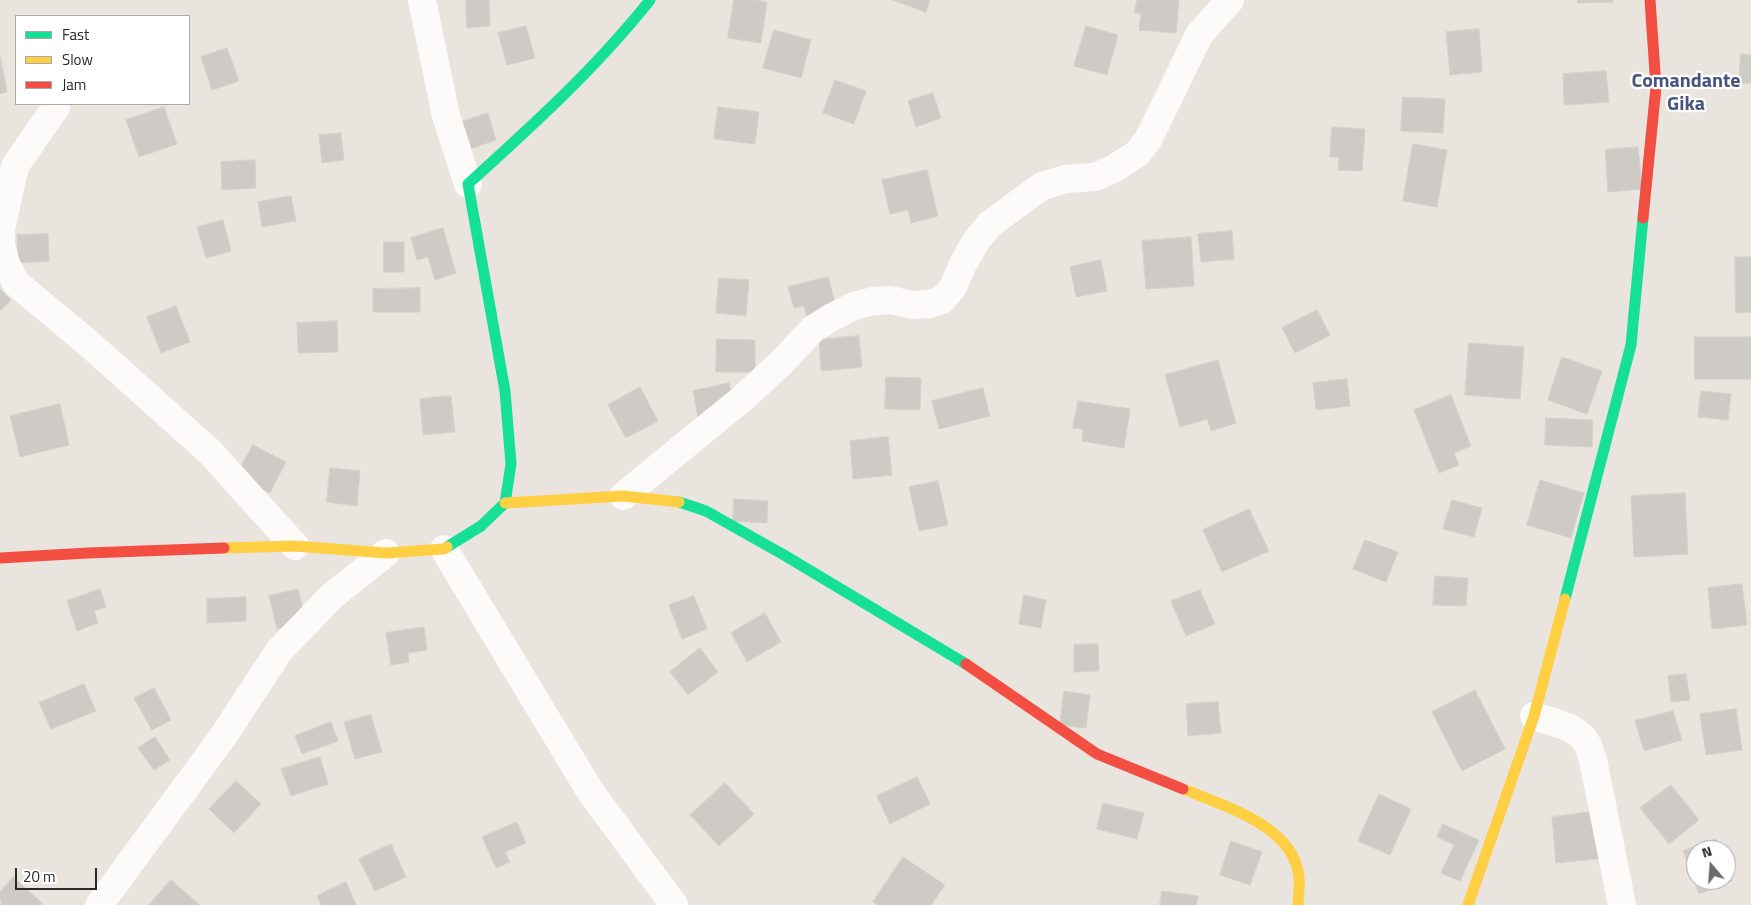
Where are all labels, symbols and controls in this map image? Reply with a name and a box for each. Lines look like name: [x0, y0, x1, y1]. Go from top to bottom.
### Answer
legend: [15, 15, 190, 105]
text: Fast: [62, 23, 89, 46]
text: Slow: [62, 48, 93, 71]
district label: Comandante Gika: [1631, 70, 1741, 117]
text: Jam: [62, 73, 86, 96]
north arrow: [1686, 840, 1736, 890]
text: N: [1699, 840, 1714, 863]
scale bar: [18, 858, 100, 890]
text: 20 m: [23, 865, 56, 888]

